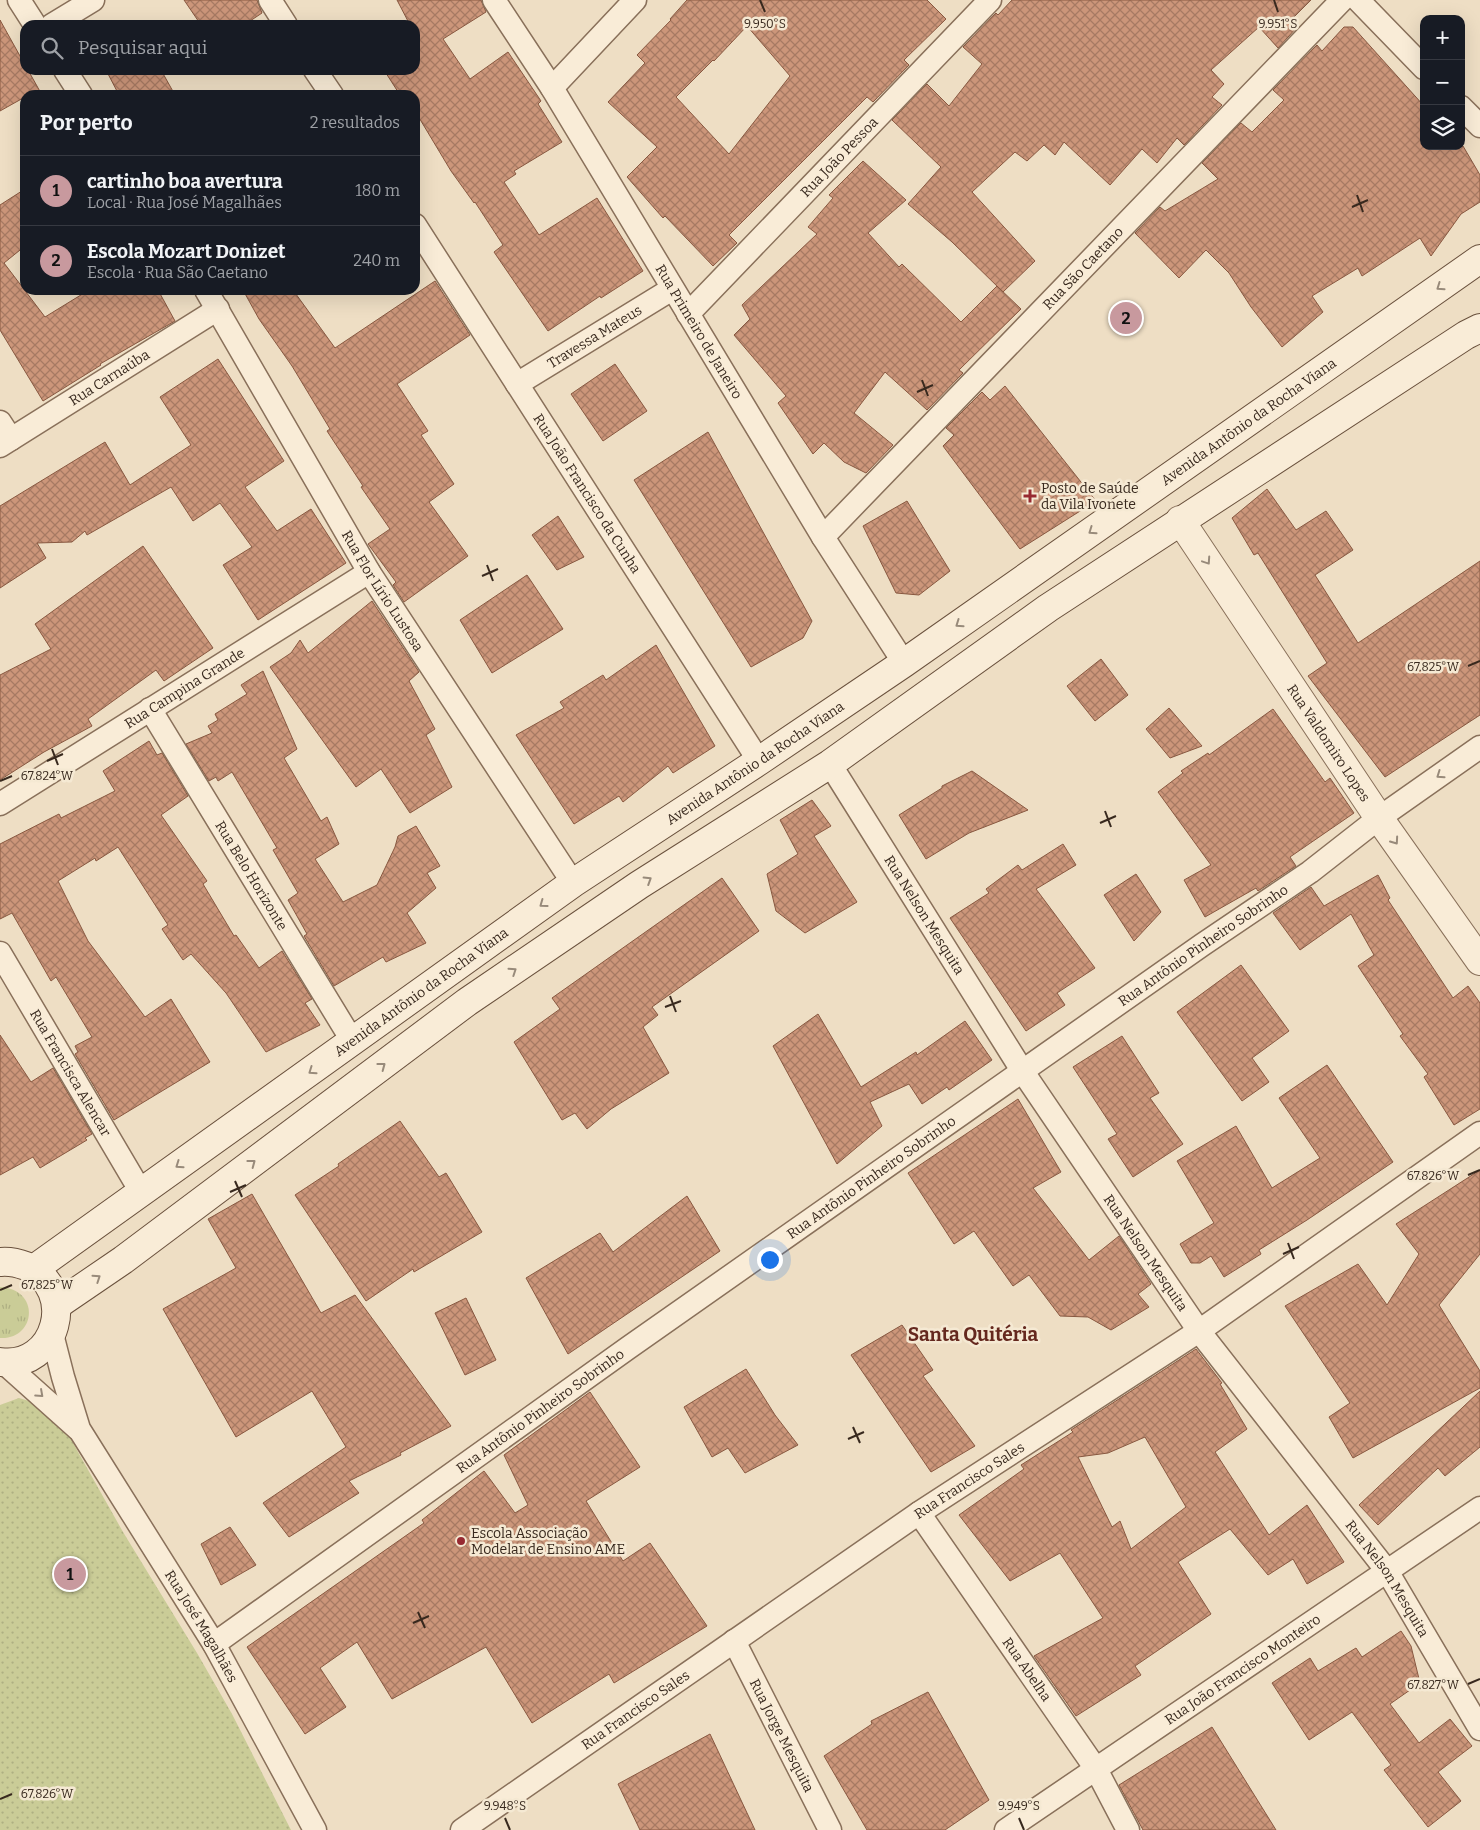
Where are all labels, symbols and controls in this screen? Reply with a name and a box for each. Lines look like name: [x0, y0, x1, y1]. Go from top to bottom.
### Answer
map controls: [1420, 15, 1465, 150]
button: +: [1420, 15, 1465, 60]
text: 9.950°S: [744, 17, 786, 31]
text: 9.951°S: [1259, 17, 1297, 31]
search box: [20, 20, 420, 75]
icon: search: [38, 34, 66, 62]
text: Pesquisar aqui: [78, 36, 207, 59]
button: −: [1420, 60, 1465, 105]
button: layers: [1420, 105, 1465, 150]
text: Por perto: [40, 110, 133, 136]
text: 2 resultados: [310, 113, 400, 132]
street label: Rua João Pessoa: [797, 114, 882, 201]
text: cartinho boa avertura: [87, 170, 283, 193]
text: 1: [53, 181, 59, 200]
text: 180 m: [355, 181, 400, 200]
text: Local · Rua José Magalhães: [87, 193, 282, 212]
street label: Rua São Caetano: [1039, 224, 1127, 313]
text: Escola Mozart Donizet: [87, 240, 286, 263]
text: 2: [51, 251, 61, 270]
text: 240 m: [353, 251, 400, 270]
street label: Rua Primeiro de Janeiro: [652, 262, 746, 402]
text: Escola · Rua São Caetano: [87, 263, 268, 282]
one-way arrow: [1436, 281, 1446, 290]
pin: 2: [1110, 299, 1142, 337]
street label: Travessa Mateus: [545, 302, 645, 372]
street label: Rua Carnaúba: [66, 346, 153, 409]
street label: Avenida Antônio da Rocha Viana: [1158, 354, 1340, 489]
street label: Rua João Francisco da Cunha: [529, 411, 644, 577]
place label: Posto de Saúde da Vila Ivonete: [1041, 480, 1139, 513]
marker: Posto de Saúde da Vila Ivonete: [1023, 489, 1037, 503]
one-way arrow: [1088, 525, 1098, 534]
street label: Rua Flor Lírio Lustosa: [338, 528, 427, 655]
one-way arrow: [1201, 556, 1211, 565]
one-way arrow: [955, 618, 965, 627]
street label: Rua Campina Grande: [122, 644, 248, 732]
text: 67.825°W: [1407, 660, 1460, 674]
street label: Rua Valdomiro Lopes: [1283, 681, 1374, 805]
street label: Avenida Antônio da Rocha Viana: [663, 698, 848, 829]
text: 67.824°W: [21, 769, 74, 783]
one-way arrow: [1436, 769, 1446, 778]
street label: Rua Belo Horizonte: [211, 818, 291, 934]
one-way arrow: [1389, 835, 1398, 845]
street label: Rua Nelson Mesquita: [880, 852, 968, 978]
one-way arrow: [642, 876, 651, 886]
street label: Rua Antônio Pinheiro Sobrinho: [1115, 881, 1291, 1010]
one-way arrow: [539, 898, 549, 907]
street label: Avenida Antônio da Rocha Viana: [331, 924, 512, 1060]
one-way arrow: [508, 968, 517, 977]
street label: Rua Francisca Alencar: [26, 1006, 114, 1140]
one-way arrow: [376, 1063, 386, 1072]
one-way arrow: [308, 1065, 318, 1074]
street label: Rua Antônio Pinheiro Sobrinho: [784, 1113, 959, 1243]
one-way arrow: [175, 1159, 185, 1168]
one-way arrow: [246, 1161, 255, 1169]
text: 67.826°W: [1407, 1169, 1460, 1183]
street label: Rua Nelson Mesquita: [1100, 1191, 1191, 1315]
your location: [757, 1247, 783, 1273]
one-way arrow: [91, 1275, 101, 1284]
text: 67.825°W: [21, 1278, 74, 1292]
district label: Santa Quitéria: [908, 1323, 1039, 1346]
street label: Rua Antônio Pinheiro Sobrinho: [453, 1345, 628, 1477]
one-way arrow: [35, 1388, 44, 1397]
street label: Rua Francisco Sales: [911, 1439, 1028, 1523]
street label: Rua Nelson Mesquita: [1342, 1517, 1432, 1641]
place label: Escola Associação Modelar de Ensino AME: [471, 1525, 625, 1558]
marker: Escola Associação Modelar de Ensino AME: [455, 1535, 467, 1547]
pin: 1: [54, 1555, 86, 1593]
street label: Rua José Magalhães: [161, 1567, 241, 1685]
street label: Rua João Francisco Monteiro: [1162, 1611, 1324, 1729]
street label: Rua Abelha: [999, 1634, 1055, 1705]
street label: Rua Francisco Sales: [578, 1667, 693, 1754]
street label: Rua Jorge Mesquita: [746, 1676, 818, 1796]
text: 67.827°W: [1407, 1678, 1460, 1692]
text: 67.826°W: [21, 1787, 74, 1801]
text: 9.948°S: [484, 1799, 526, 1813]
text: 9.949°S: [998, 1799, 1040, 1813]

